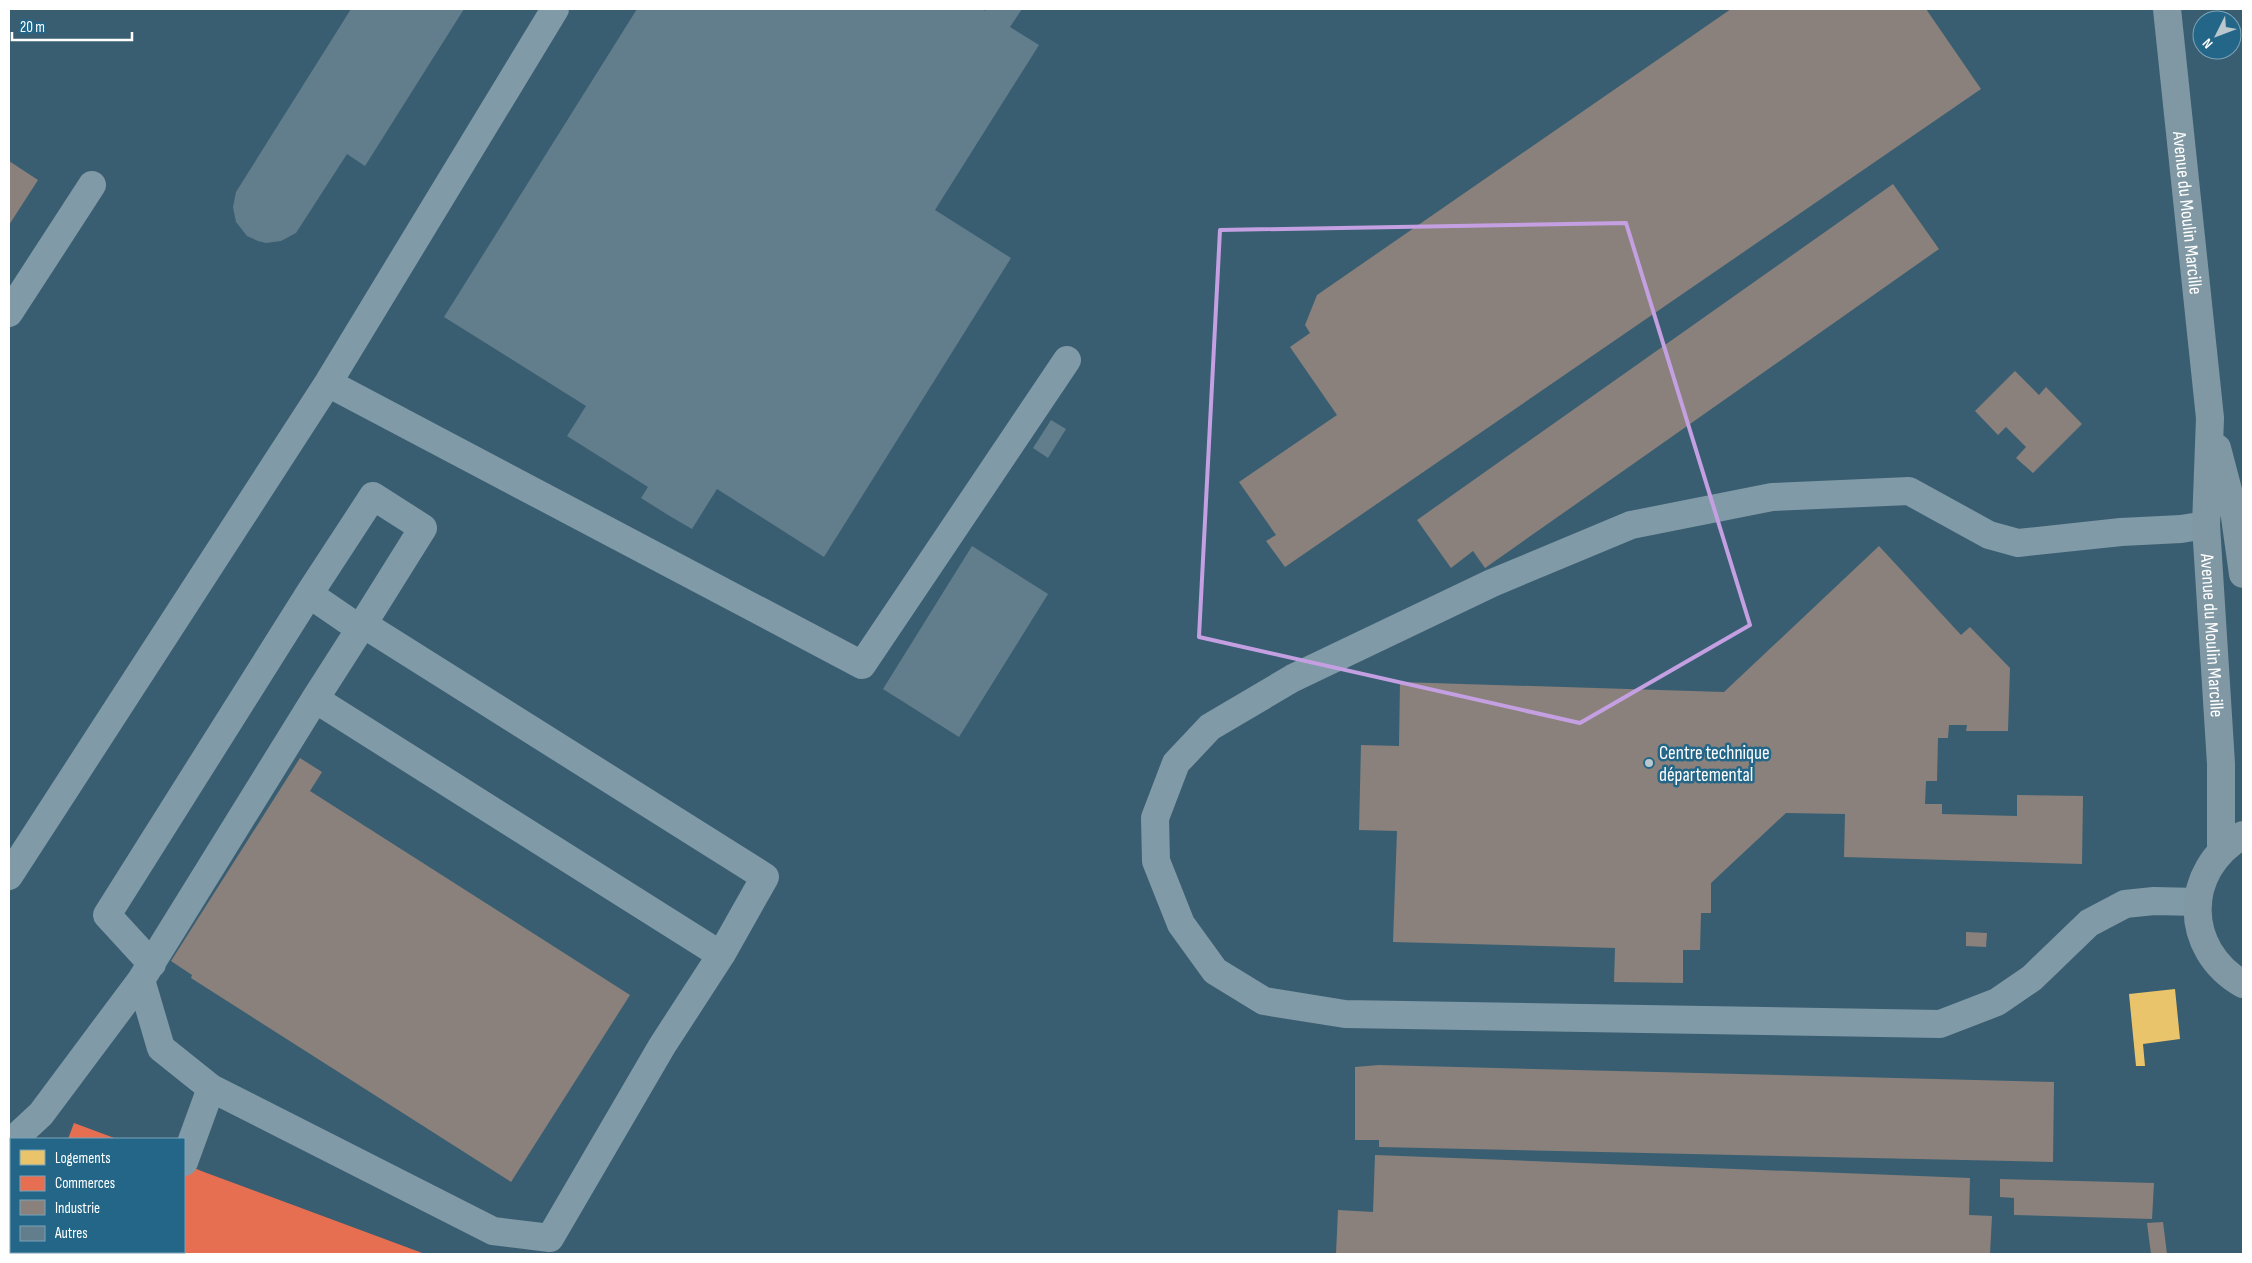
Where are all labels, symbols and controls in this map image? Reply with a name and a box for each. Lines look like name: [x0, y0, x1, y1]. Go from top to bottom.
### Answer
scale bar: [12, 10, 132, 42]
north arrow: [2192, 10, 2242, 60]
text: 20 m: [20, 18, 45, 37]
text: N: [2199, 35, 2217, 52]
street label: Avenue du Moulin Marcille: [2167, 129, 2207, 296]
street label: Avenue du Moulin Marcille: [2195, 552, 2228, 718]
place label: Centre technique départemental: [1659, 742, 1770, 787]
marker: Centre technique départemental: [1643, 757, 1655, 769]
legend: [10, 1138, 185, 1253]
text: Logements: [55, 1149, 111, 1168]
text: Commerces: [55, 1174, 115, 1193]
text: Industrie: [55, 1199, 100, 1218]
text: Autres: [54, 1224, 88, 1243]

